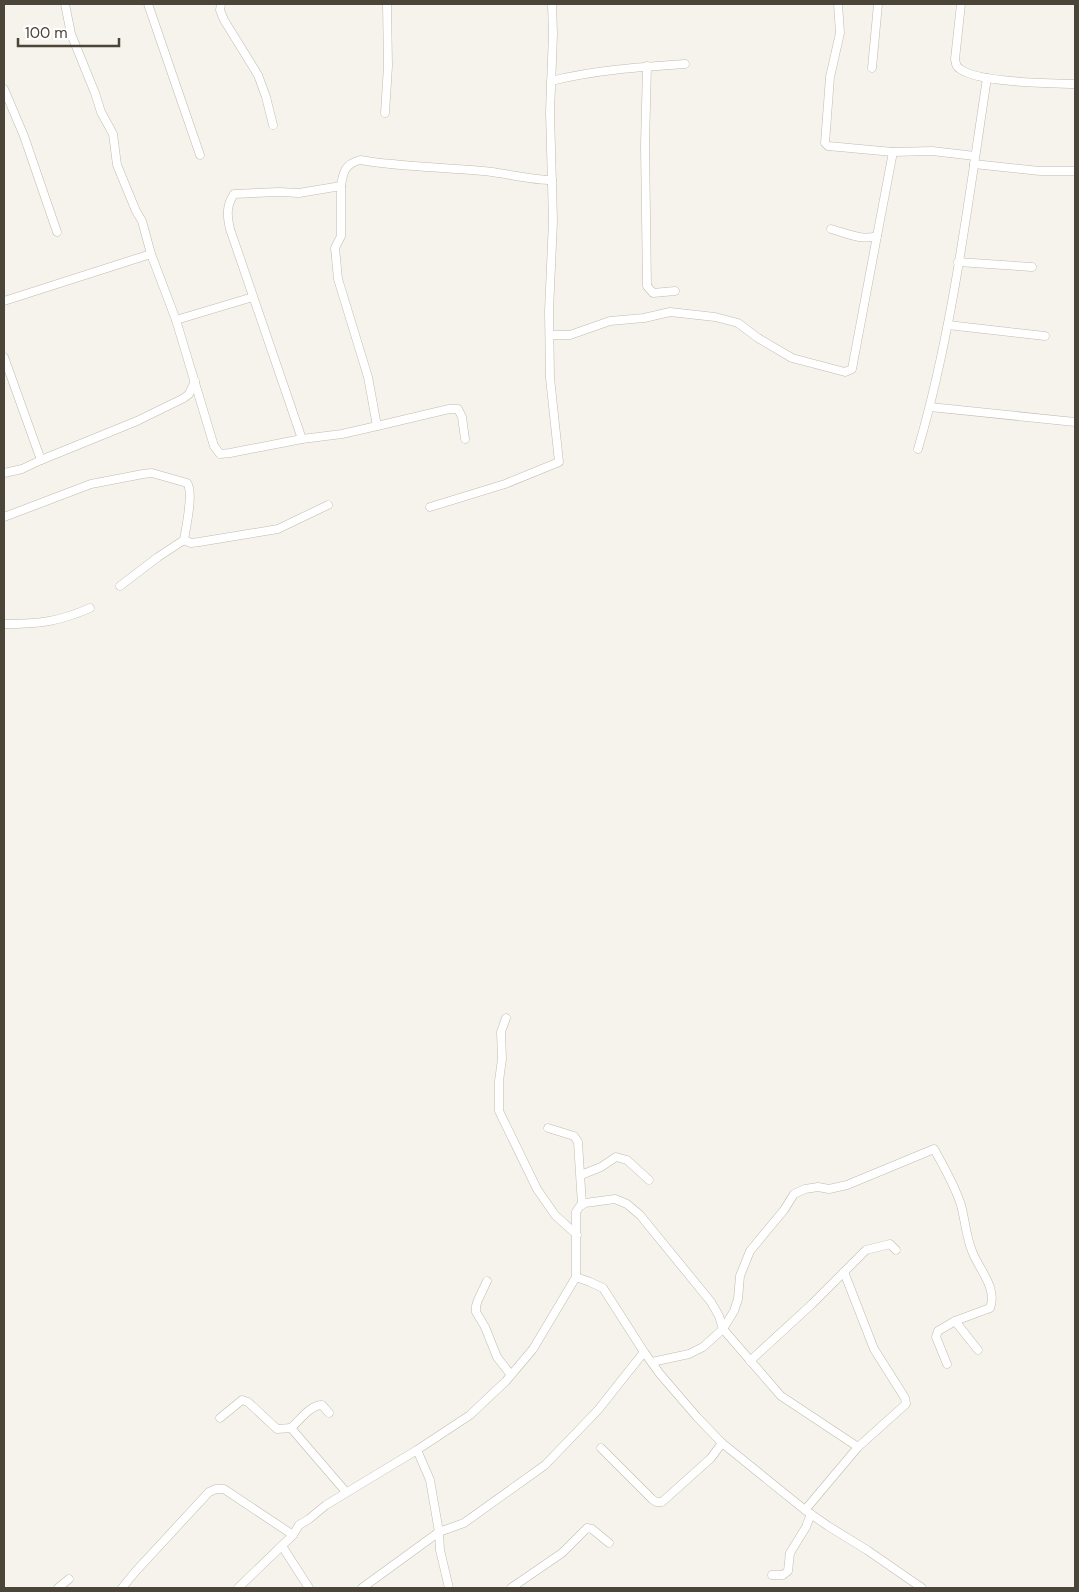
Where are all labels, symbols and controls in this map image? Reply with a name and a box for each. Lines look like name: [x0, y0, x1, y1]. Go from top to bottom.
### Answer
scale bar: [18, 15, 119, 47]
text: 100 m: [25, 23, 68, 43]

